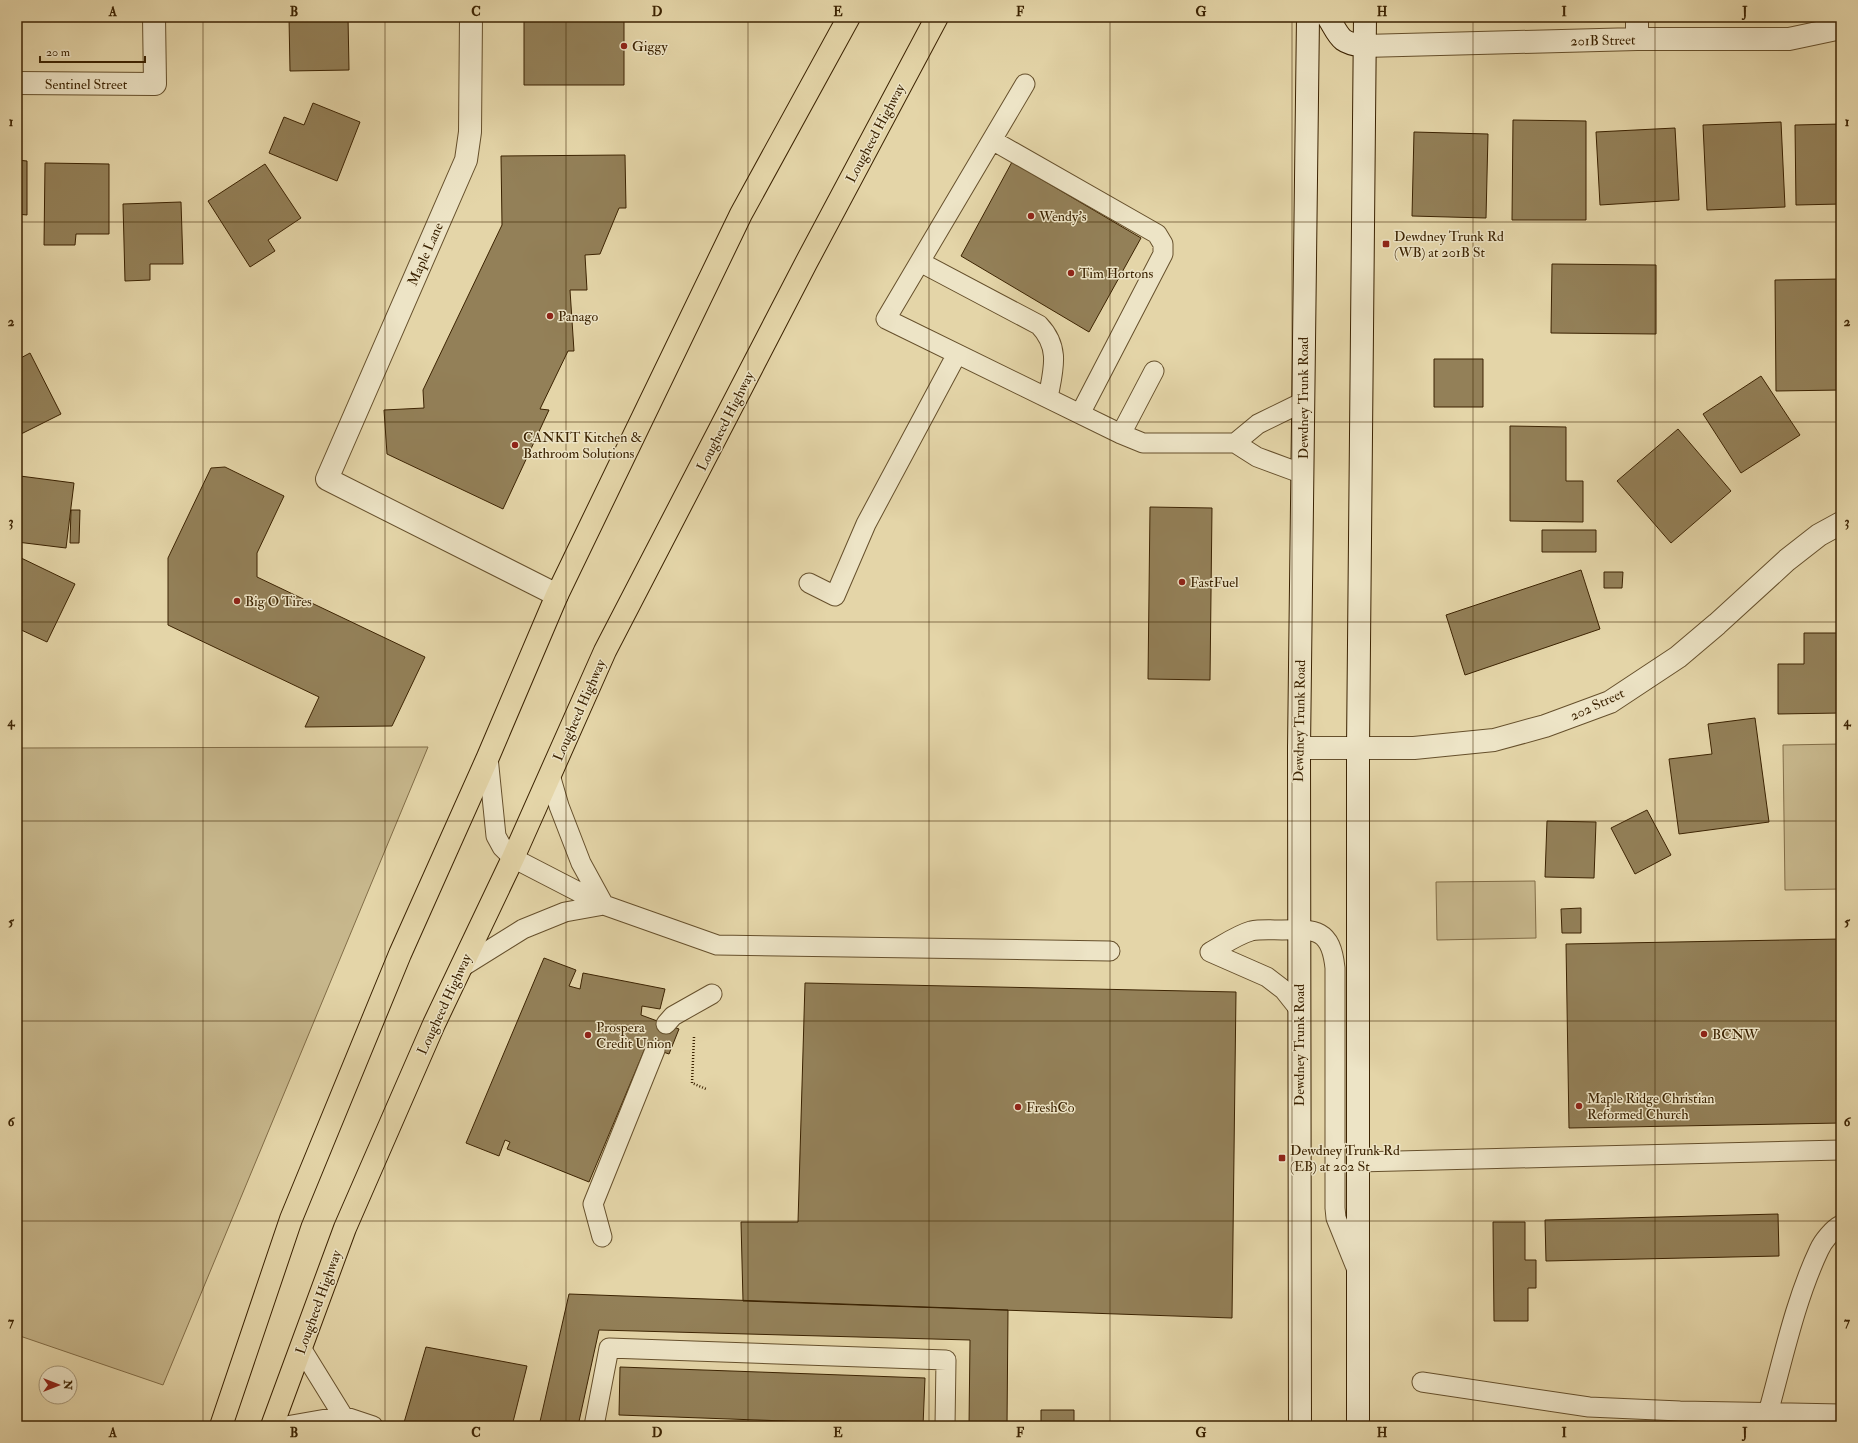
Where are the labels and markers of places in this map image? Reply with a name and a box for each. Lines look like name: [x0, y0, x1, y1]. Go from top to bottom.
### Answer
place label: Giggy: [632, 38, 668, 56]
marker: Giggy: [619, 41, 629, 51]
place label: Wendy's: [1038, 208, 1087, 226]
marker: Wendy's: [1026, 211, 1036, 221]
place label: Dewdney Trunk Rd (WB) at 201B St: [1394, 228, 1504, 261]
marker: Dewdney Trunk Rd (WB) at 201B St: [1381, 239, 1391, 249]
place label: Tim Hortons: [1079, 265, 1153, 282]
marker: Tim Hortons: [1066, 268, 1076, 278]
place label: Panago: [558, 308, 598, 325]
marker: Panago: [545, 311, 555, 321]
place label: CANKIT Kitchen & Bathroom Solutions: [523, 429, 642, 462]
marker: CANKIT Kitchen & Bathroom Solutions: [510, 440, 520, 450]
place label: FastFuel: [1190, 574, 1239, 591]
marker: FastFuel: [1177, 577, 1187, 587]
place label: Big O Tires: [245, 593, 312, 610]
marker: Big O Tires: [232, 596, 242, 606]
place label: Prospera Credit Union: [596, 1019, 671, 1052]
place label: BCNW: [1712, 1026, 1759, 1043]
marker: BCNW: [1699, 1029, 1709, 1039]
marker: Prospera Credit Union: [583, 1030, 593, 1040]
place label: Maple Ridge Christian Reformed Church: [1587, 1090, 1714, 1123]
place label: FreshCo: [1026, 1099, 1075, 1116]
marker: Maple Ridge Christian Reformed Church: [1574, 1101, 1584, 1111]
marker: FreshCo: [1013, 1102, 1023, 1112]
place label: Dewdney Trunk Rd (EB) at 202 St: [1290, 1142, 1400, 1175]
marker: Dewdney Trunk Rd (EB) at 202 St: [1277, 1153, 1287, 1163]

